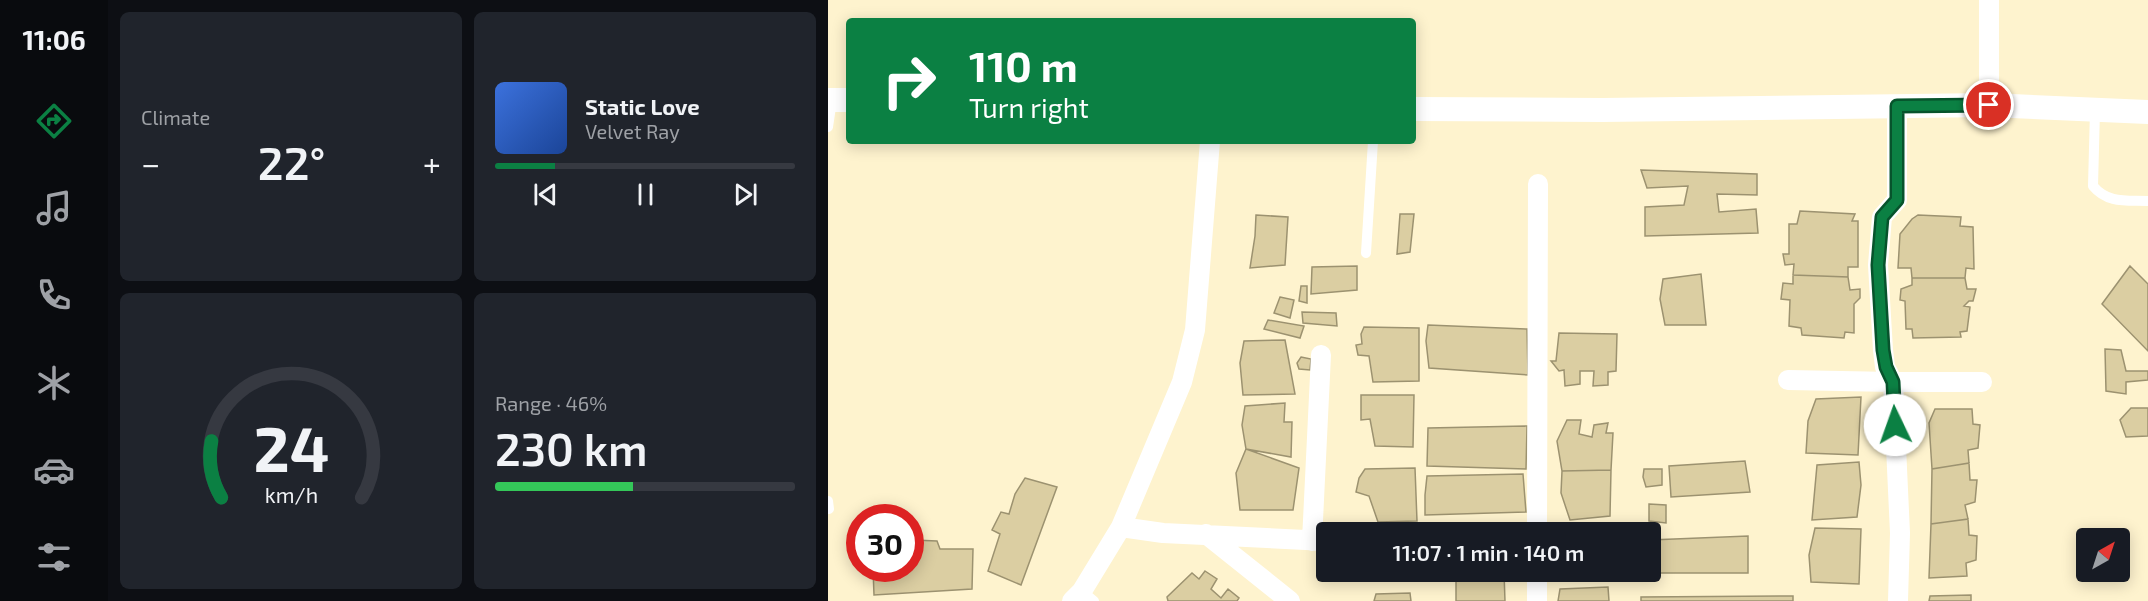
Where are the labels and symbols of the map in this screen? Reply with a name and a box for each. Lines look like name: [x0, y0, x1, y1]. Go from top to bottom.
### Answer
pin: [1963, 79, 2014, 130]
position arrow: [1863, 393, 1927, 457]
speed limit sign: 30: [846, 504, 924, 582]
north arrow: [2076, 528, 2130, 582]

